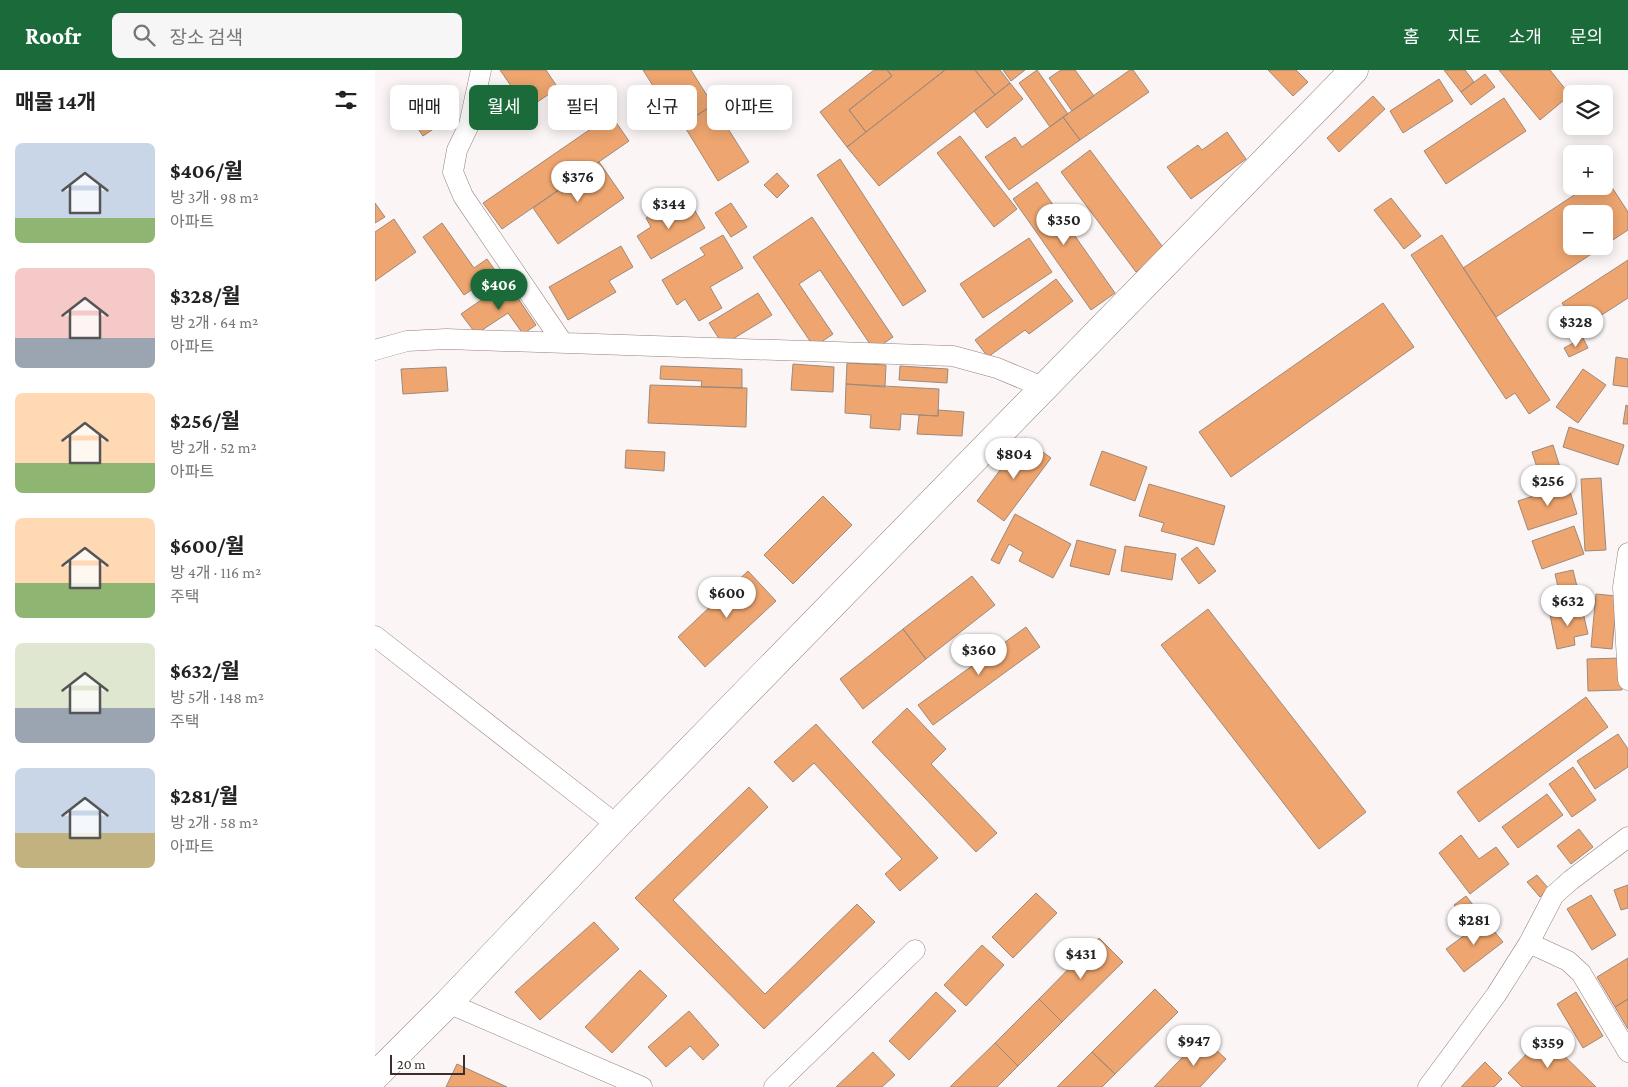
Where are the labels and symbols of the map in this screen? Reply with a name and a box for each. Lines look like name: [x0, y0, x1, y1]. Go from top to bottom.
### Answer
pin: $376: [548, 160, 608, 203]
pin: $344: [639, 188, 699, 230]
pin: $350: [1034, 204, 1094, 246]
pin: $406: [469, 268, 529, 311]
pin: $328: [1546, 306, 1606, 348]
pin: $804: [984, 438, 1044, 480]
pin: $256: [1518, 464, 1578, 507]
pin: $600: [697, 576, 757, 619]
pin: $632: [1538, 584, 1598, 627]
pin: $360: [949, 634, 1009, 676]
pin: $281: [1444, 904, 1504, 946]
pin: $431: [1051, 938, 1111, 980]
pin: $947: [1164, 1024, 1224, 1067]
pin: $359: [1518, 1026, 1578, 1069]
scale bar: [390, 1052, 465, 1075]

